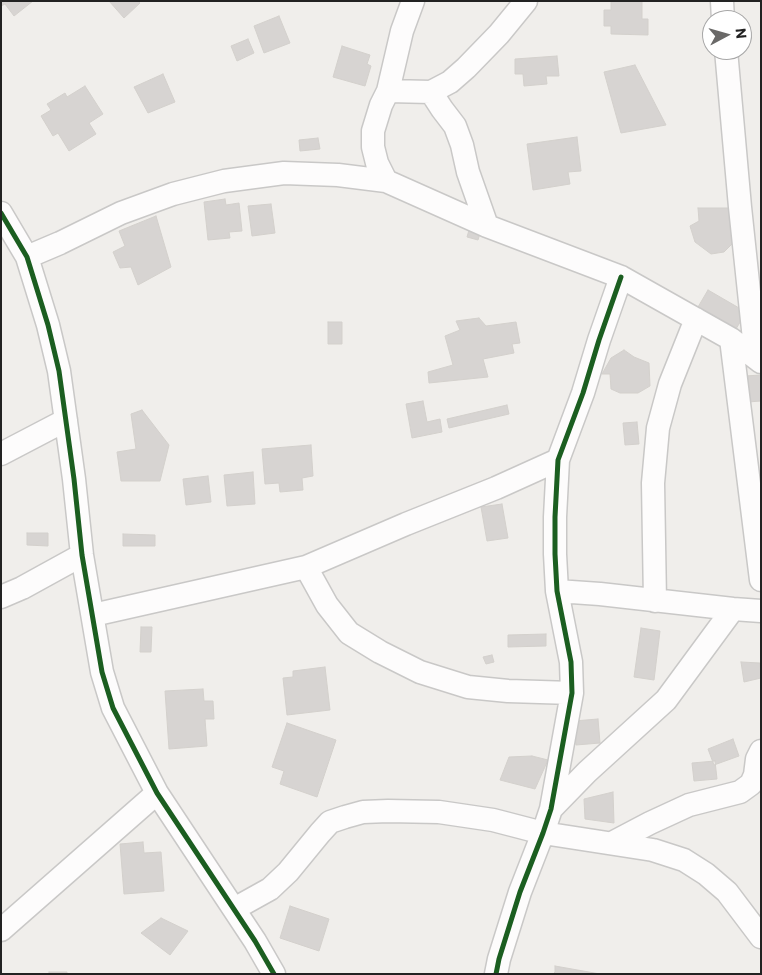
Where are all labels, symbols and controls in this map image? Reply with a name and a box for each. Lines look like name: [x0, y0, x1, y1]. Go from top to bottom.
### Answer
north arrow: [702, 10, 752, 60]
text: N: [732, 27, 750, 40]

